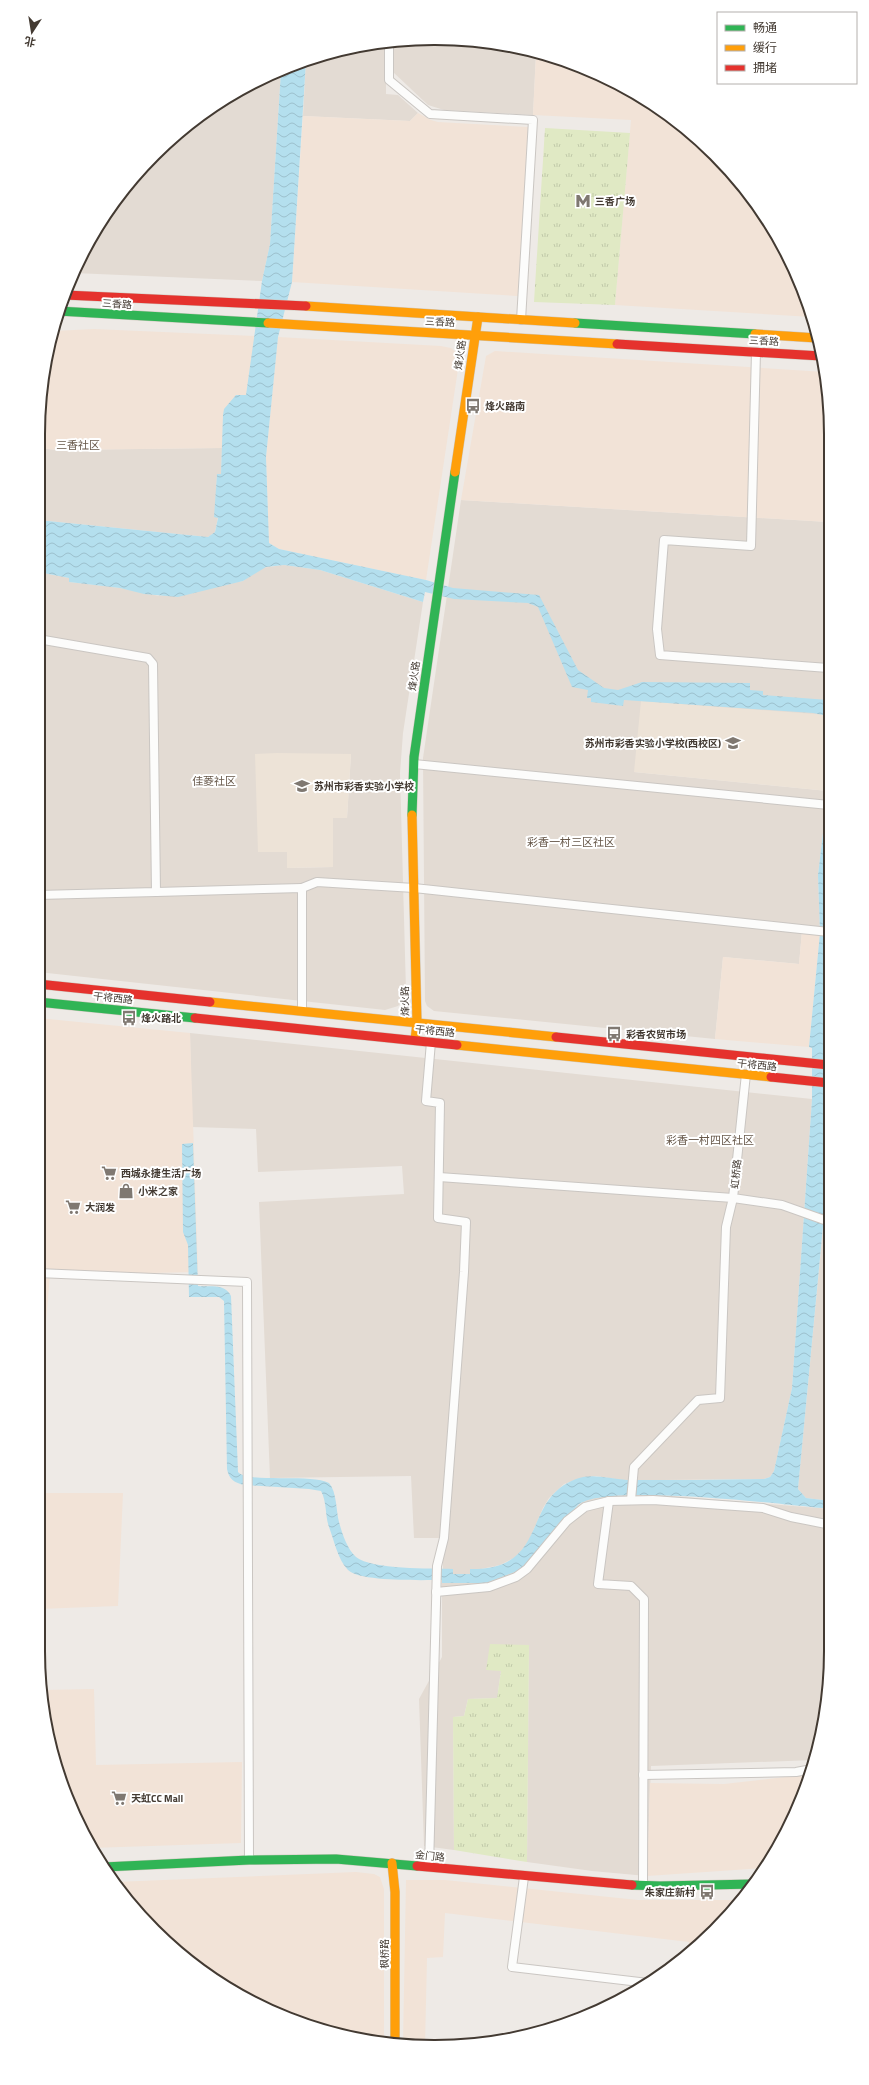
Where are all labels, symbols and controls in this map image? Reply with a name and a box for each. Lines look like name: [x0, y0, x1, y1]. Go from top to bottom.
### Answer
north arrow: [12, 12, 52, 52]
legend: [717, 12, 857, 84]
text: 畅通: [753, 18, 777, 37]
text: 北: [23, 33, 37, 51]
text: 缓行: [753, 38, 777, 57]
text: 拥堵: [753, 58, 777, 77]
metro station icon: 三香广场: [574, 192, 592, 210]
place label: 三香广场: [595, 194, 635, 209]
street label: 三香路: [102, 295, 132, 313]
street label: 三香路: [425, 314, 455, 330]
street label: 三香路: [749, 333, 779, 349]
street label: 烽火路: [450, 339, 470, 371]
bus stop icon: 烽火路南: [464, 397, 482, 415]
place label: 烽火路南: [485, 399, 525, 414]
district label: 三香社区: [56, 437, 100, 453]
street label: 烽火路: [404, 660, 424, 692]
school or university icon: 苏州市彩香实验小学校(西校区): [724, 734, 742, 752]
place label: 苏州市彩香实验小学校(西校区): [585, 736, 721, 751]
district label: 佳菱社区: [192, 773, 236, 789]
school or university icon: 苏州市彩香实验小学校: [293, 777, 311, 795]
place label: 苏州市彩香实验小学校: [314, 779, 414, 794]
district label: 彩香一村三区社区: [527, 834, 615, 850]
street label: 烽火路: [397, 986, 413, 1016]
street label: 干将西路: [92, 988, 134, 1008]
bus stop icon: 烽火路北: [120, 1009, 138, 1027]
place label: 烽火路北: [141, 1011, 181, 1026]
street label: 干将西路: [414, 1021, 456, 1041]
bus stop icon: 彩香农贸市场: [605, 1025, 623, 1043]
place label: 彩香农贸市场: [626, 1027, 686, 1042]
street label: 干将西路: [736, 1055, 778, 1075]
district label: 彩香一村四区社区: [666, 1132, 754, 1148]
street label: 虹桥路: [727, 1158, 745, 1190]
supermarket icon: 西城永捷生活广场: [100, 1164, 118, 1182]
place label: 西城永捷生活广场: [121, 1166, 201, 1181]
shop icon: 小米之家: [117, 1182, 135, 1200]
place label: 小米之家: [138, 1184, 178, 1199]
supermarket icon: 大润发: [64, 1198, 82, 1216]
place label: 大润发: [85, 1200, 115, 1215]
supermarket icon: 天虹CC Mall: [110, 1789, 128, 1807]
place label: 天虹CC Mall: [131, 1791, 183, 1806]
street label: 金门路: [414, 1847, 446, 1865]
bus stop icon: 朱家庄新村: [698, 1883, 716, 1901]
place label: 朱家庄新村: [645, 1885, 695, 1900]
street label: 枫桥路: [377, 1939, 392, 1969]

